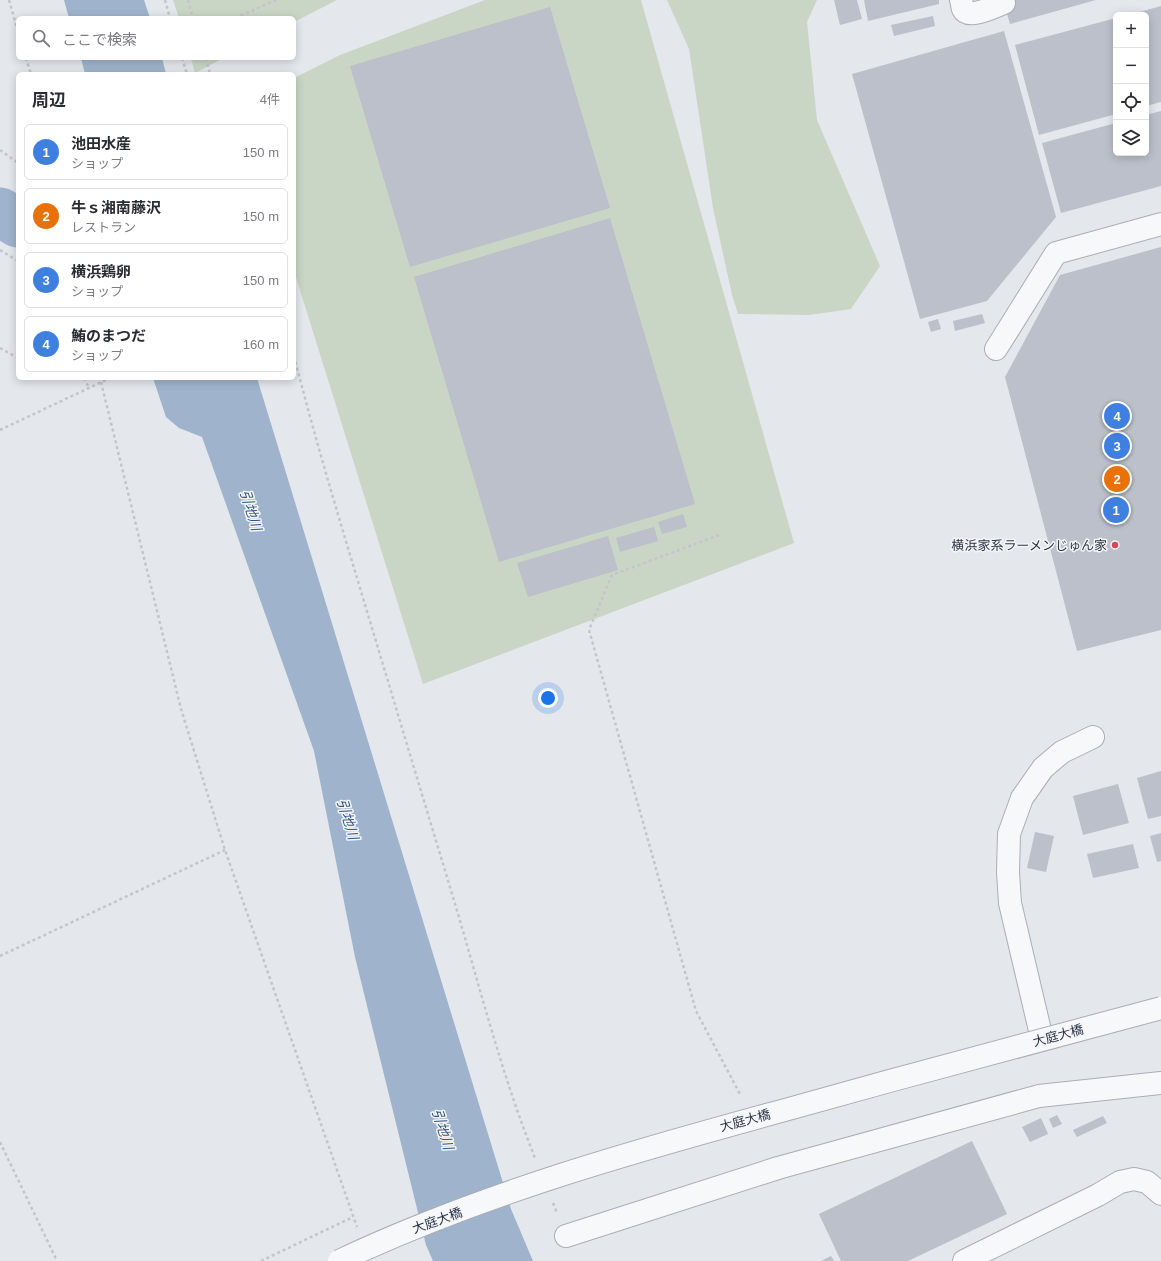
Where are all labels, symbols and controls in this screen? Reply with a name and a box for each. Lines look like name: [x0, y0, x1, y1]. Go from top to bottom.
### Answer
map controls: [1113, 12, 1149, 156]
button: +: [1113, 12, 1149, 48]
search box: [16, 16, 296, 60]
icon: search: [30, 27, 52, 49]
text: ここで検索: [62, 31, 137, 48]
button: −: [1113, 48, 1149, 84]
button: locate: [1113, 84, 1149, 120]
text: 周辺: [32, 91, 66, 110]
text: 4件: [260, 92, 280, 107]
button: layers: [1113, 120, 1149, 156]
text: 池田水産: [71, 135, 131, 152]
text: 1: [42, 145, 50, 160]
text: 150 m: [243, 145, 279, 160]
text: ショップ: [71, 156, 123, 171]
text: 牛ｓ湘南藤沢: [71, 199, 161, 216]
text: 2: [42, 209, 50, 224]
text: 150 m: [243, 209, 279, 224]
text: レストラン: [71, 220, 136, 235]
text: 横浜鶏卵: [71, 263, 131, 280]
text: 3: [42, 273, 50, 288]
text: 150 m: [243, 273, 279, 288]
text: ショップ: [71, 284, 123, 299]
text: 鮪のまつだ: [71, 327, 146, 344]
text: 4: [42, 337, 50, 352]
text: 160 m: [243, 337, 279, 352]
text: ショップ: [71, 348, 123, 363]
pin: 4: [1104, 401, 1130, 431]
pin: 3: [1104, 431, 1130, 461]
pin: 2: [1104, 464, 1130, 494]
water label: 引地川: [237, 488, 265, 534]
pin: 1: [1103, 495, 1129, 525]
place label: 横浜家系ラーメンじゅん家: [952, 538, 1107, 553]
marker: 横浜家系ラーメンじゅん家: [1110, 540, 1120, 550]
your location: [538, 688, 558, 708]
water label: 引地川: [334, 797, 362, 843]
street label: 大庭大橋: [1031, 1022, 1085, 1049]
water label: 引地川: [429, 1107, 457, 1153]
street label: 大庭大橋: [718, 1107, 772, 1134]
street label: 大庭大橋: [410, 1205, 464, 1236]

